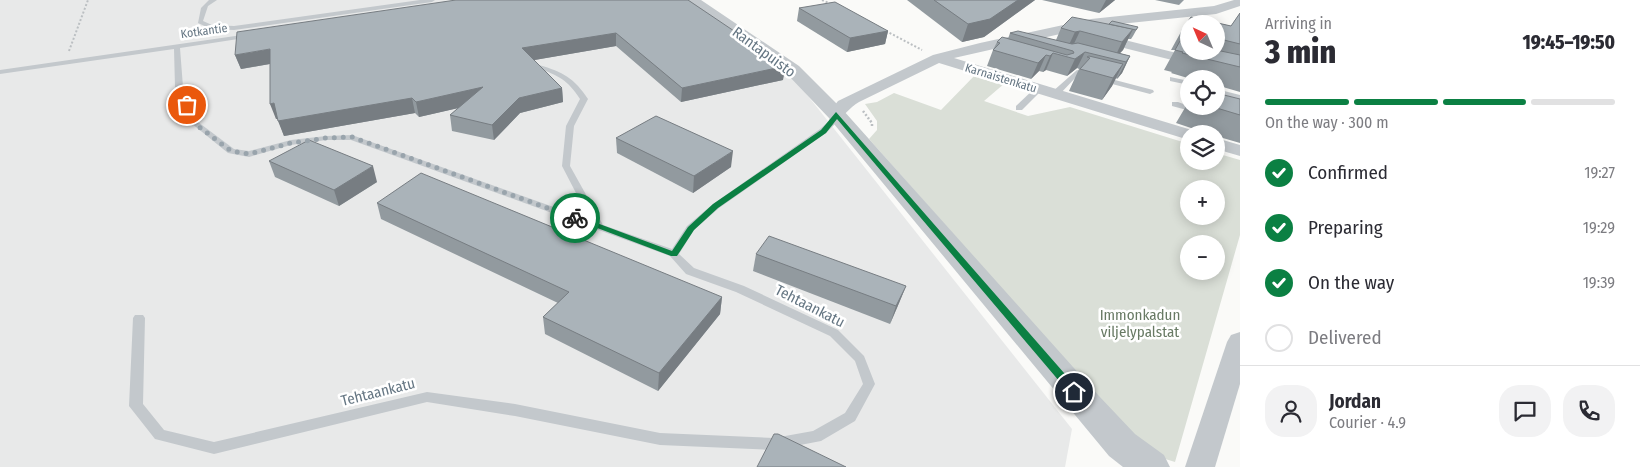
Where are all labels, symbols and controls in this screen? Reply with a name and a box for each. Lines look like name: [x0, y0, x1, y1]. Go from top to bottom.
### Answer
text: Arriving in: [1265, 14, 1332, 33]
north arrow: [1180, 15, 1225, 60]
map controls: [1180, 15, 1225, 280]
street label: Kotkantie: [180, 21, 228, 41]
street label: Rantapuisto: [729, 23, 799, 81]
text: 19:45–19:50: [1523, 31, 1615, 54]
text: 3 min: [1265, 33, 1336, 71]
street label: Karnaistenkatu: [963, 60, 1039, 96]
button: locate: [1180, 70, 1225, 115]
pin: [166, 84, 208, 126]
icon: bag: [173, 91, 201, 119]
text: On the way · 300 m: [1265, 113, 1388, 132]
button: layers: [1180, 125, 1225, 170]
icon: check: [1265, 159, 1293, 187]
text: Confirmed: [1308, 161, 1388, 184]
text: 19:27: [1584, 163, 1615, 182]
button: +: [1180, 180, 1225, 225]
courier: [550, 193, 600, 243]
icon: bike: [561, 204, 589, 232]
icon: check: [1265, 214, 1293, 242]
text: Preparing: [1308, 216, 1383, 239]
text: 19:29: [1583, 218, 1615, 237]
button: −: [1180, 235, 1225, 280]
icon: check: [1265, 269, 1293, 297]
text: On the way: [1308, 271, 1394, 294]
text: 19:39: [1583, 273, 1615, 292]
street label: Tehtaankatu: [772, 281, 848, 331]
park label: Immonkadun viljelypalstat: [1100, 306, 1180, 341]
text: Delivered: [1308, 326, 1382, 349]
pin: [1053, 371, 1095, 413]
street label: Tehtaankatu: [339, 374, 417, 410]
icon: home: [1060, 378, 1088, 406]
button: person: [1265, 385, 1317, 437]
button: chat: [1499, 385, 1551, 437]
button: phone: [1563, 385, 1615, 437]
text: Jordan: [1329, 390, 1381, 413]
text: Courier · 4.9: [1329, 413, 1406, 432]

